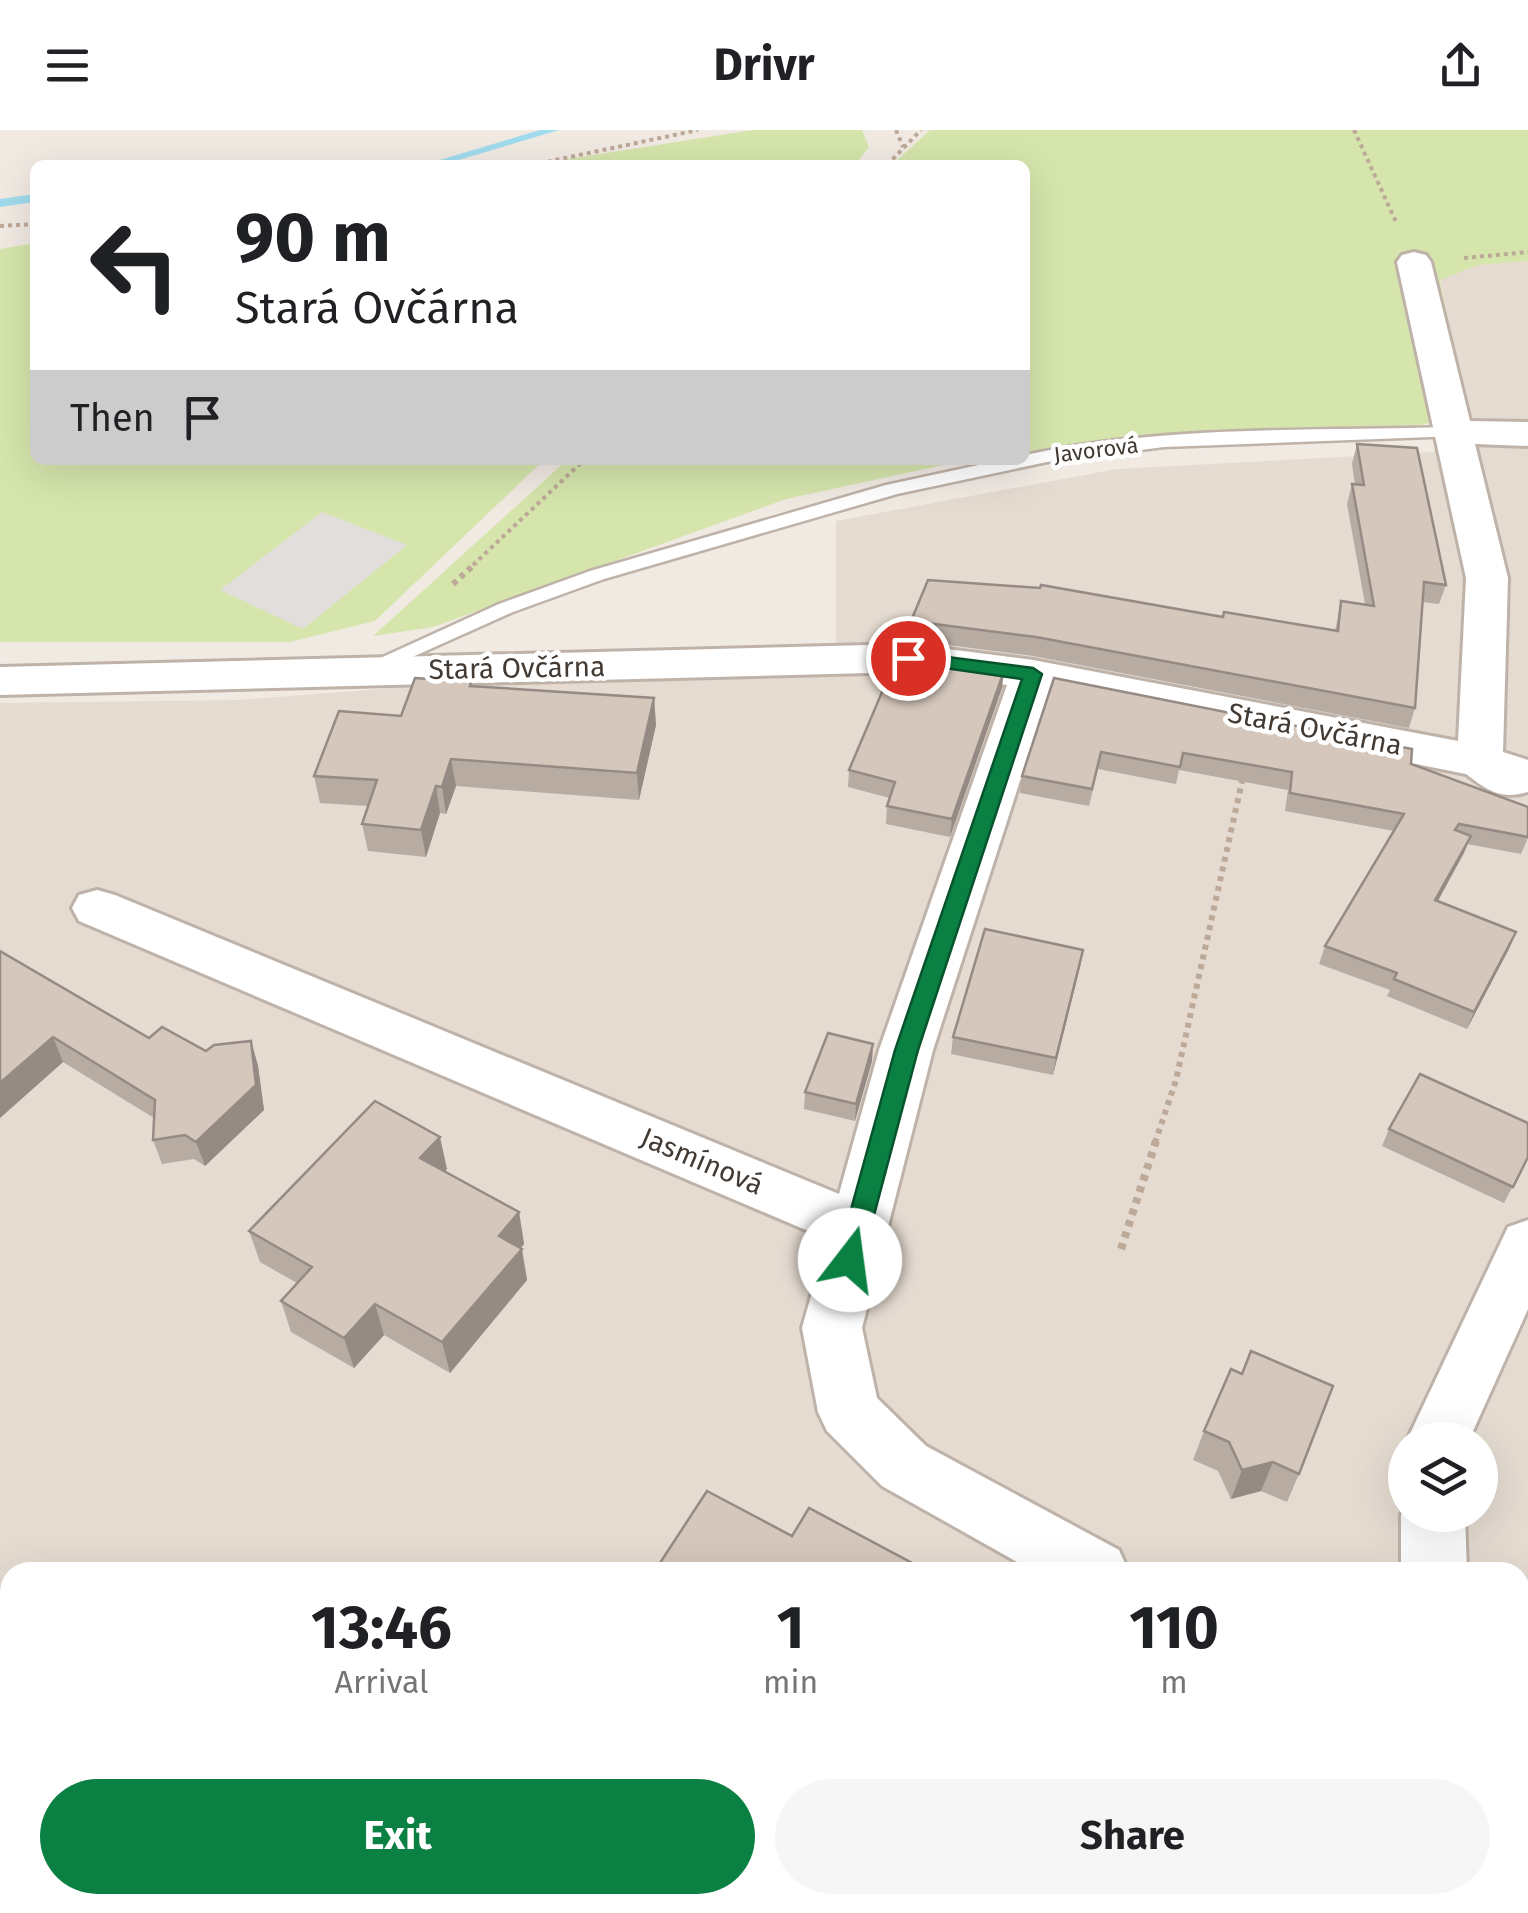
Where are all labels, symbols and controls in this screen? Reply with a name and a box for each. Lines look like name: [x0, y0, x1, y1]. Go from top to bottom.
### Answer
icon: menu: [40, 38, 95, 93]
text: Drivr: [713, 38, 815, 92]
icon: share: [1433, 38, 1488, 93]
text: 90 m: [235, 196, 391, 280]
icon: left: [70, 200, 200, 330]
text: Stará Ovčárna: [235, 281, 519, 335]
icon: arrive: [175, 390, 230, 445]
text: Then: [70, 395, 155, 441]
street label: Javorová: [1052, 431, 1140, 469]
pin: [866, 616, 951, 701]
icon: arrive: [881, 631, 936, 686]
street label: Stará Ovčárna: [428, 650, 606, 686]
street label: Stará Ovčárna: [1225, 696, 1405, 762]
street label: Jasmínová: [636, 1120, 768, 1202]
position arrow: [798, 1208, 902, 1312]
map controls: [1388, 1422, 1498, 1532]
button: layers: [1388, 1422, 1498, 1532]
text: 13:46: [311, 1592, 452, 1664]
text: 1: [777, 1592, 805, 1664]
text: 110: [1129, 1592, 1219, 1664]
text: Arrival: [335, 1663, 428, 1701]
text: min: [763, 1663, 818, 1701]
text: m: [1160, 1663, 1188, 1701]
button: Exit: [40, 1779, 755, 1894]
button: Share: [775, 1779, 1490, 1894]

